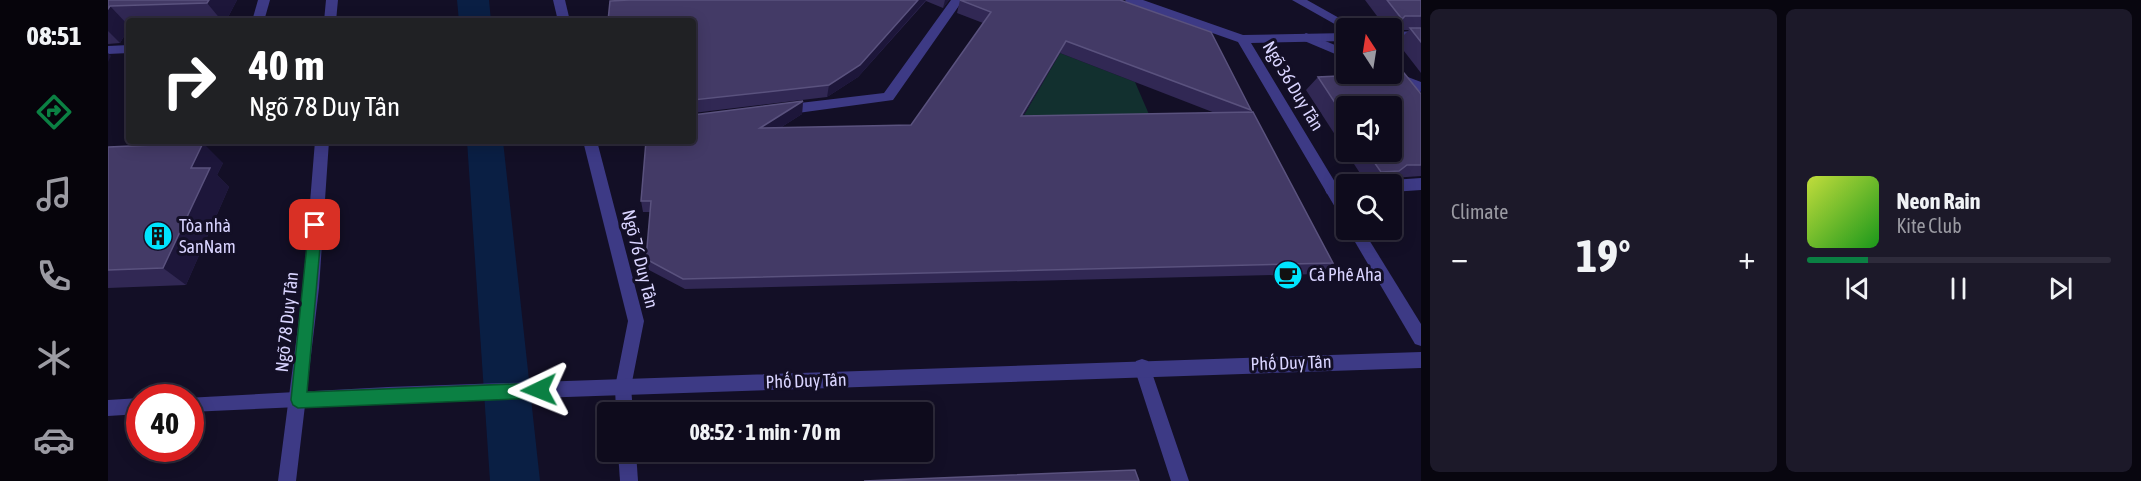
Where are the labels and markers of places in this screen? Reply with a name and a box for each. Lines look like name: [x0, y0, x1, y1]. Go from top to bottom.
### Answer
pin: [289, 199, 340, 250]
place label: Tòa nhà SanNam: [179, 215, 236, 257]
building icon: Tòa nhà SanNam: [142, 220, 174, 252]
cafe icon: Cà Phê Aha: [1272, 259, 1304, 291]
place label: Cà Phê Aha: [1309, 264, 1382, 285]

